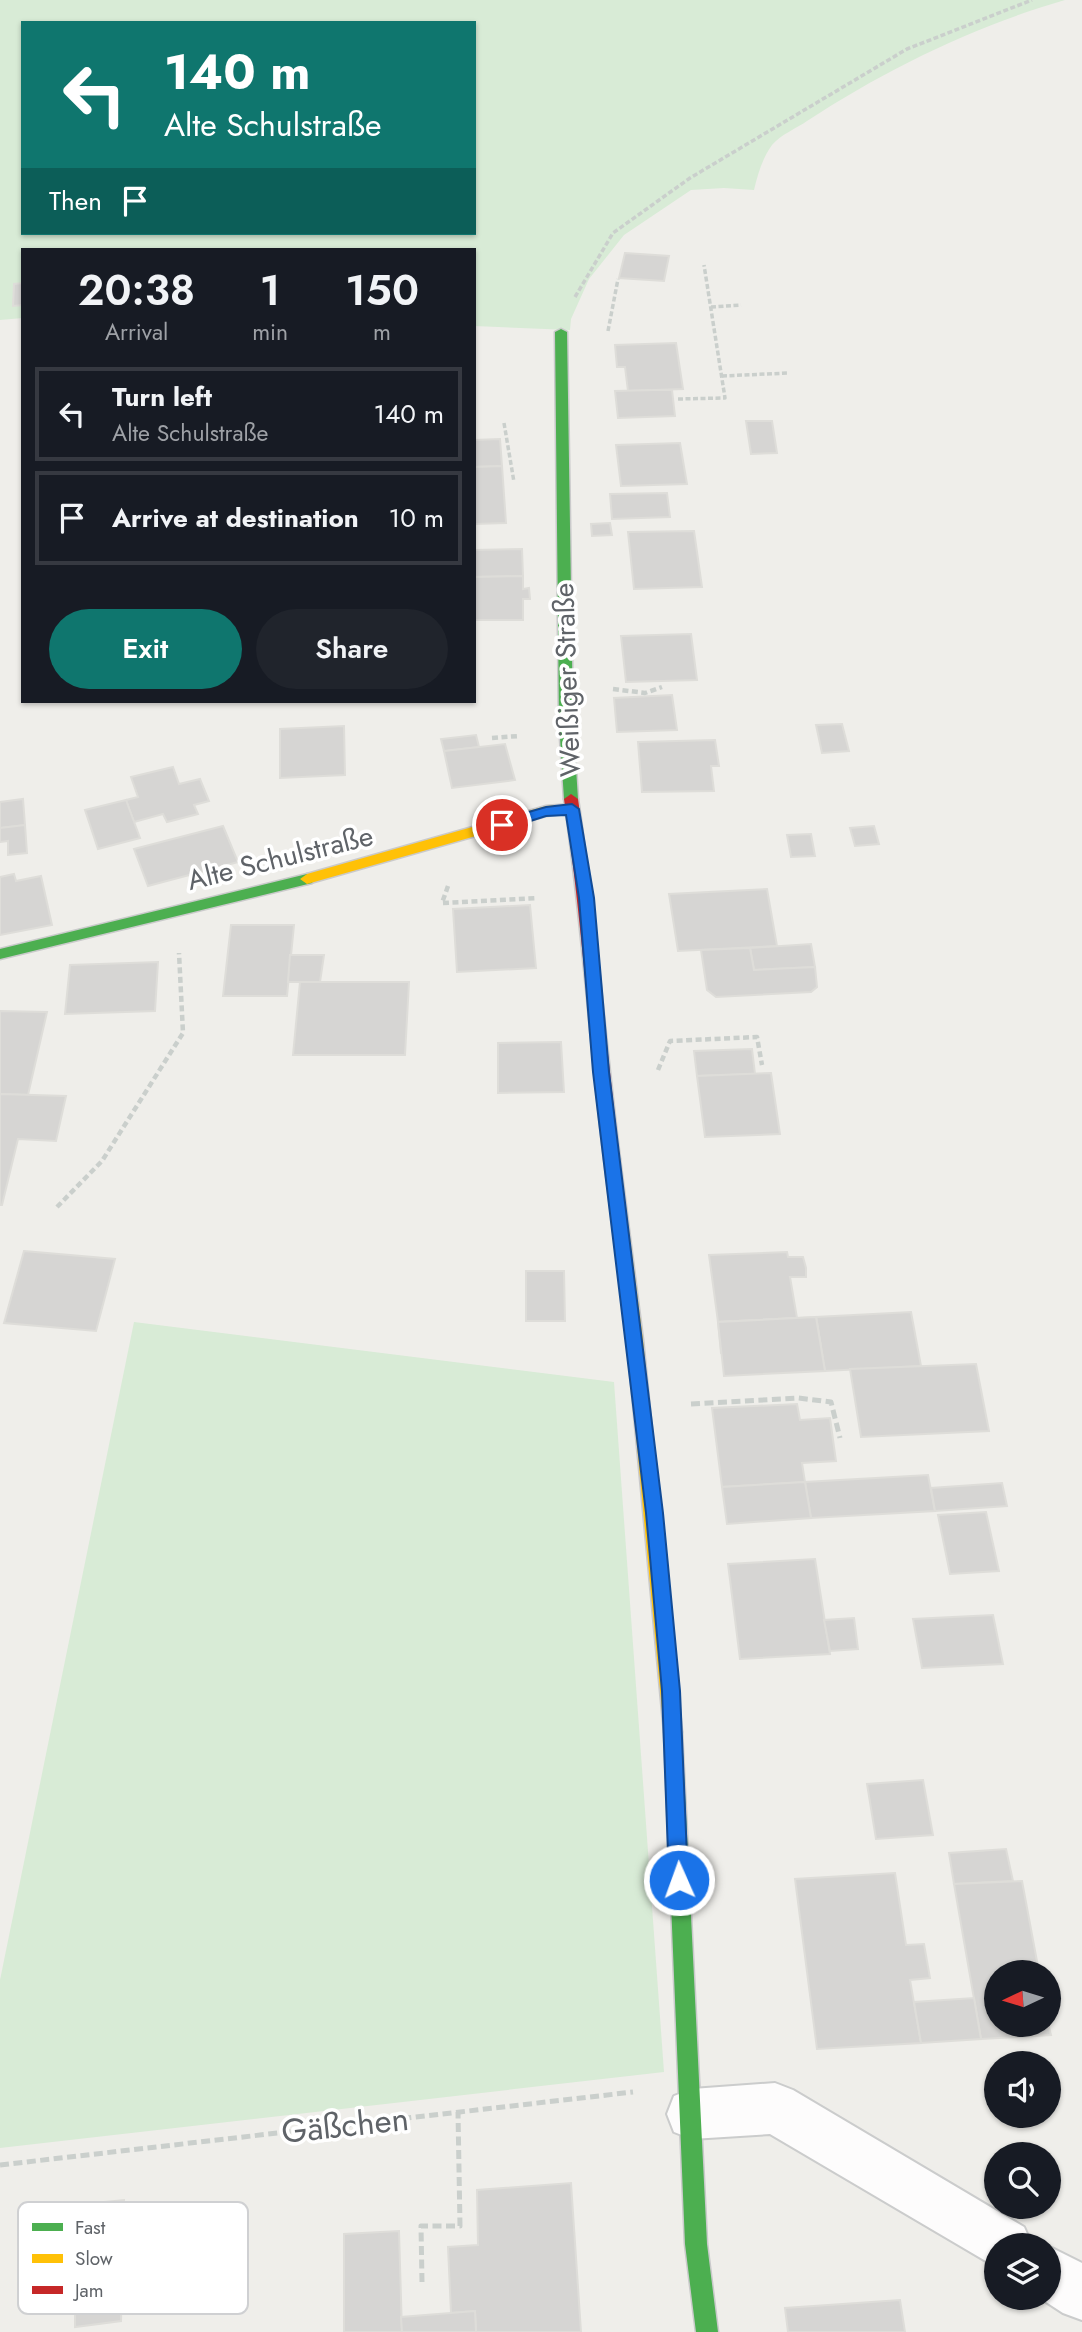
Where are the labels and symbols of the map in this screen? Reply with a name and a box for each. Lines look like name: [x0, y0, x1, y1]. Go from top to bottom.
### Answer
street label: Weißiger Straße: [543, 582, 591, 778]
pin: [472, 795, 532, 855]
street label: Alte Schulstraße: [183, 815, 377, 901]
position arrow: [642, 1843, 716, 1917]
north arrow: [984, 1960, 1060, 2037]
street label: Gäßchen: [279, 2095, 411, 2155]
legend: [18, 2202, 248, 2314]
text: Fast: [75, 2214, 106, 2241]
text: Slow: [75, 2245, 113, 2272]
text: Jam: [72, 2277, 104, 2304]

